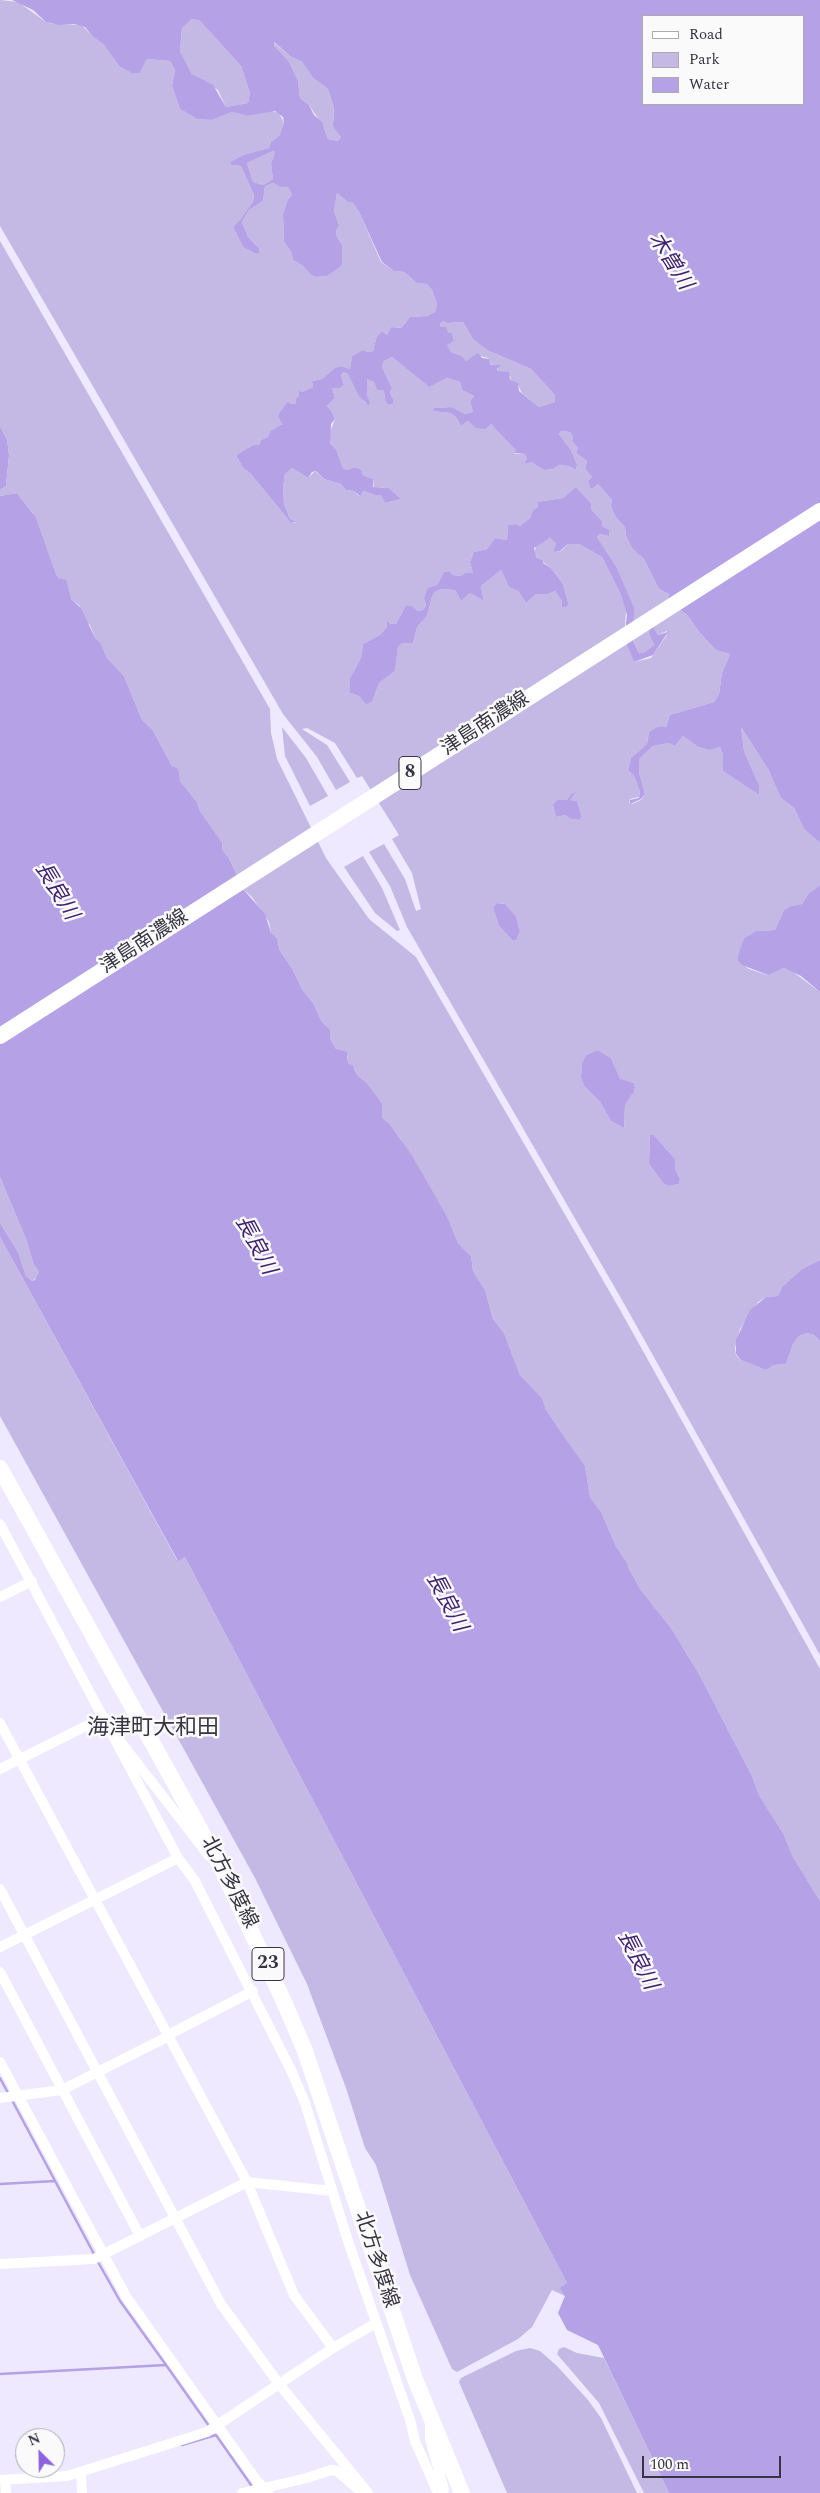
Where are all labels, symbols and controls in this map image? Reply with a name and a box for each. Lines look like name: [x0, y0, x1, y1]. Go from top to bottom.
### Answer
legend: [642, 15, 805, 105]
text: Road: [689, 23, 723, 46]
text: Park: [689, 48, 720, 71]
text: Water: [689, 73, 729, 96]
water label: 木曽川: [642, 229, 696, 295]
street label: 津島南濃線: [438, 688, 534, 762]
road number: 8: [399, 756, 421, 790]
water label: 長良川: [28, 859, 82, 925]
street label: 津島南濃線: [97, 906, 193, 980]
water label: 長良川: [228, 1212, 280, 1280]
water label: 長良川: [419, 1569, 471, 1637]
district label: 海津町大和田: [87, 1717, 219, 1743]
street label: 北方多度線: [195, 1833, 261, 1933]
water label: 長良川: [610, 1927, 662, 1995]
road number: 23: [252, 1948, 284, 1980]
street label: 北方多度線: [348, 2209, 402, 2311]
north arrow: [15, 2428, 65, 2478]
text: N: [25, 2428, 44, 2452]
scale bar: [645, 2446, 784, 2478]
text: 100 m: [650, 2453, 689, 2476]

